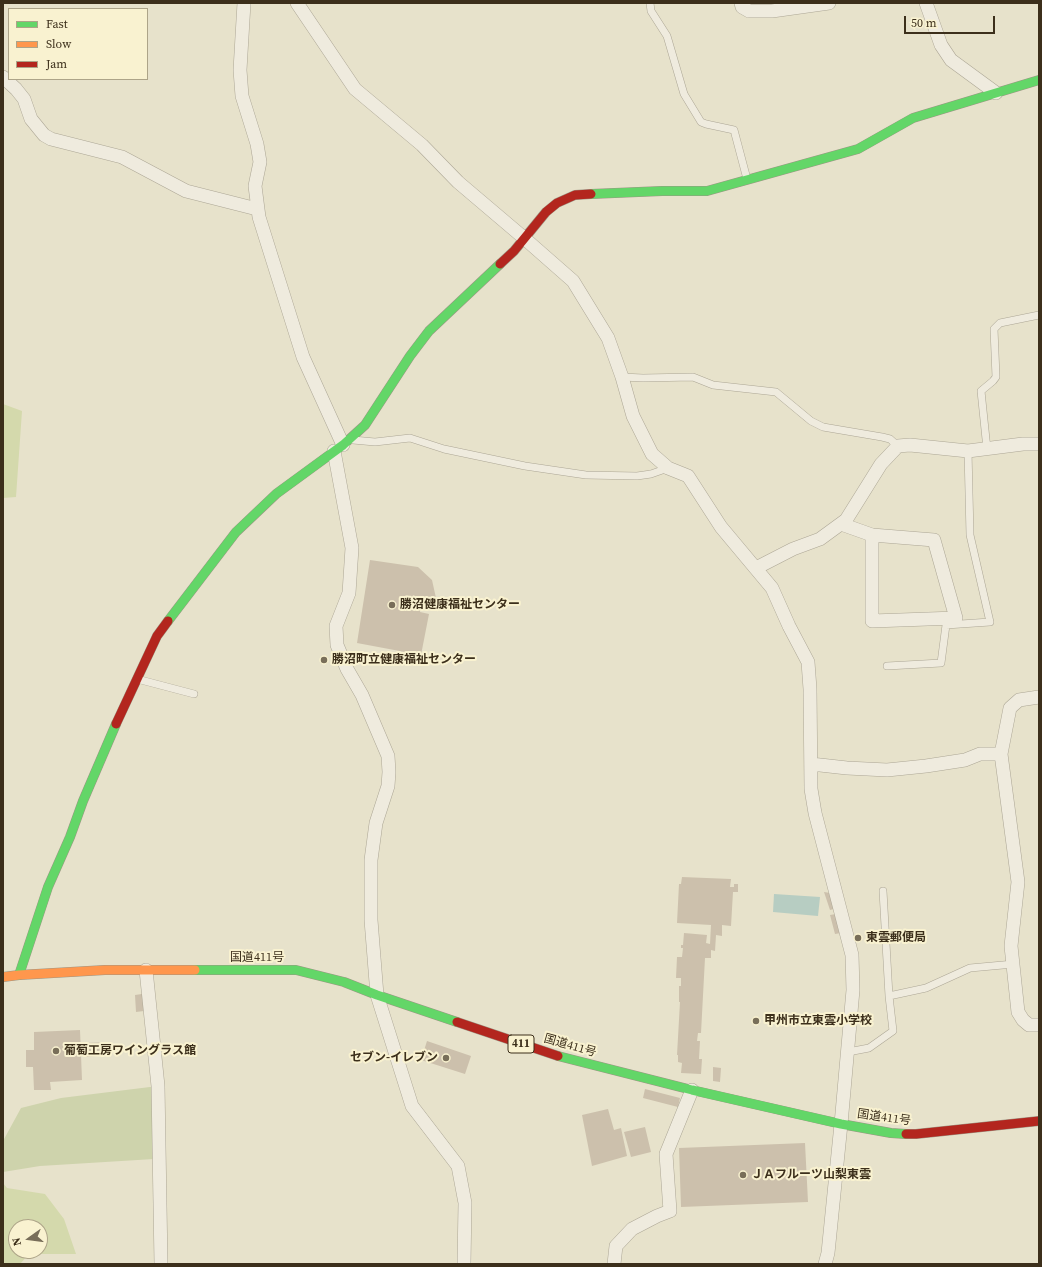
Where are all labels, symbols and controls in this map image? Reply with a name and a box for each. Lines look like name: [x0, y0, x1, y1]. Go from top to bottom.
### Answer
legend: [8, 8, 148, 80]
scale bar: [906, 8, 997, 34]
text: 50 m: [911, 15, 937, 31]
text: Fast: [46, 16, 68, 32]
text: Slow: [46, 36, 71, 52]
text: Jam: [46, 56, 67, 72]
place label: 勝沼健康福祉センター: [400, 598, 520, 612]
marker: 勝沼健康福祉センター: [387, 600, 397, 610]
place label: 勝沼町立健康福祉センター: [332, 653, 476, 667]
marker: 勝沼町立健康福祉センター: [319, 655, 329, 665]
place label: 東雲郵便局: [866, 931, 926, 945]
marker: 東雲郵便局: [853, 933, 863, 943]
street label: 国道411号: [230, 951, 284, 965]
place label: 甲州市立東雲小学校: [764, 1014, 872, 1028]
marker: 甲州市立東雲小学校: [751, 1016, 761, 1026]
street label: 国道411号: [542, 1032, 598, 1060]
road number: 411: [508, 1035, 534, 1053]
place label: 葡萄工房ワイングラス館: [64, 1044, 196, 1058]
marker: 葡萄工房ワイングラス館: [51, 1046, 61, 1056]
place label: セブン-イレブン: [350, 1051, 438, 1065]
marker: セブン-イレブン: [441, 1053, 451, 1063]
street label: 国道411号: [856, 1107, 912, 1129]
place label: ＪＡフルーツ山梨東雲: [751, 1168, 871, 1182]
marker: ＪＡフルーツ山梨東雲: [738, 1170, 748, 1180]
north arrow: [8, 1219, 48, 1259]
text: N: [9, 1236, 25, 1247]

